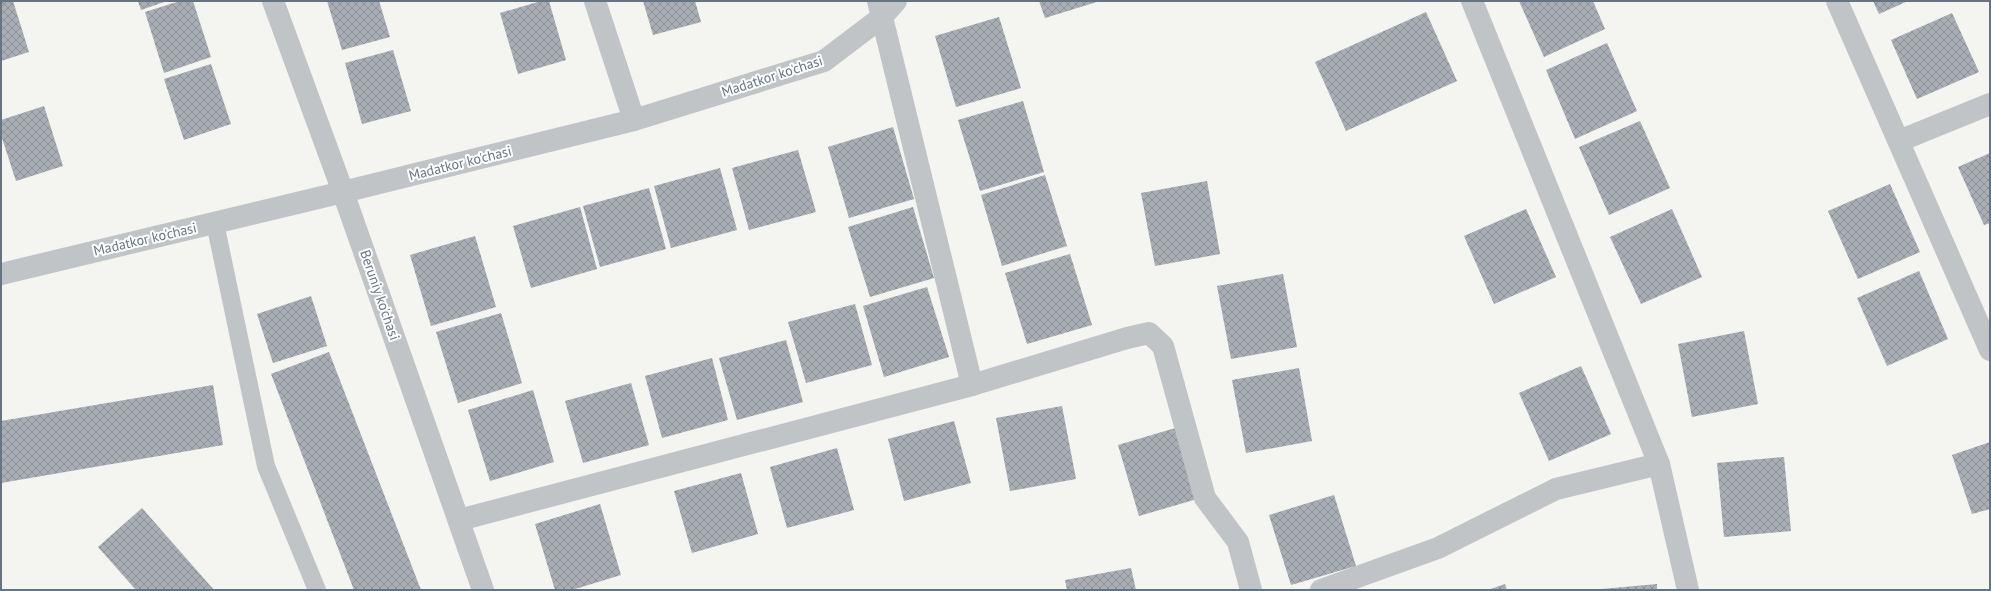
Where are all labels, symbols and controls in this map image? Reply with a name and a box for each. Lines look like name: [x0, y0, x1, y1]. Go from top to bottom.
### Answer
street label: Madatkor ko'chasi: [719, 51, 825, 101]
street label: Madatkor ko'chasi: [407, 142, 513, 184]
street label: Madatkor ko'chasi: [92, 218, 198, 260]
street label: Beruniy ko'chasi: [356, 248, 404, 342]

